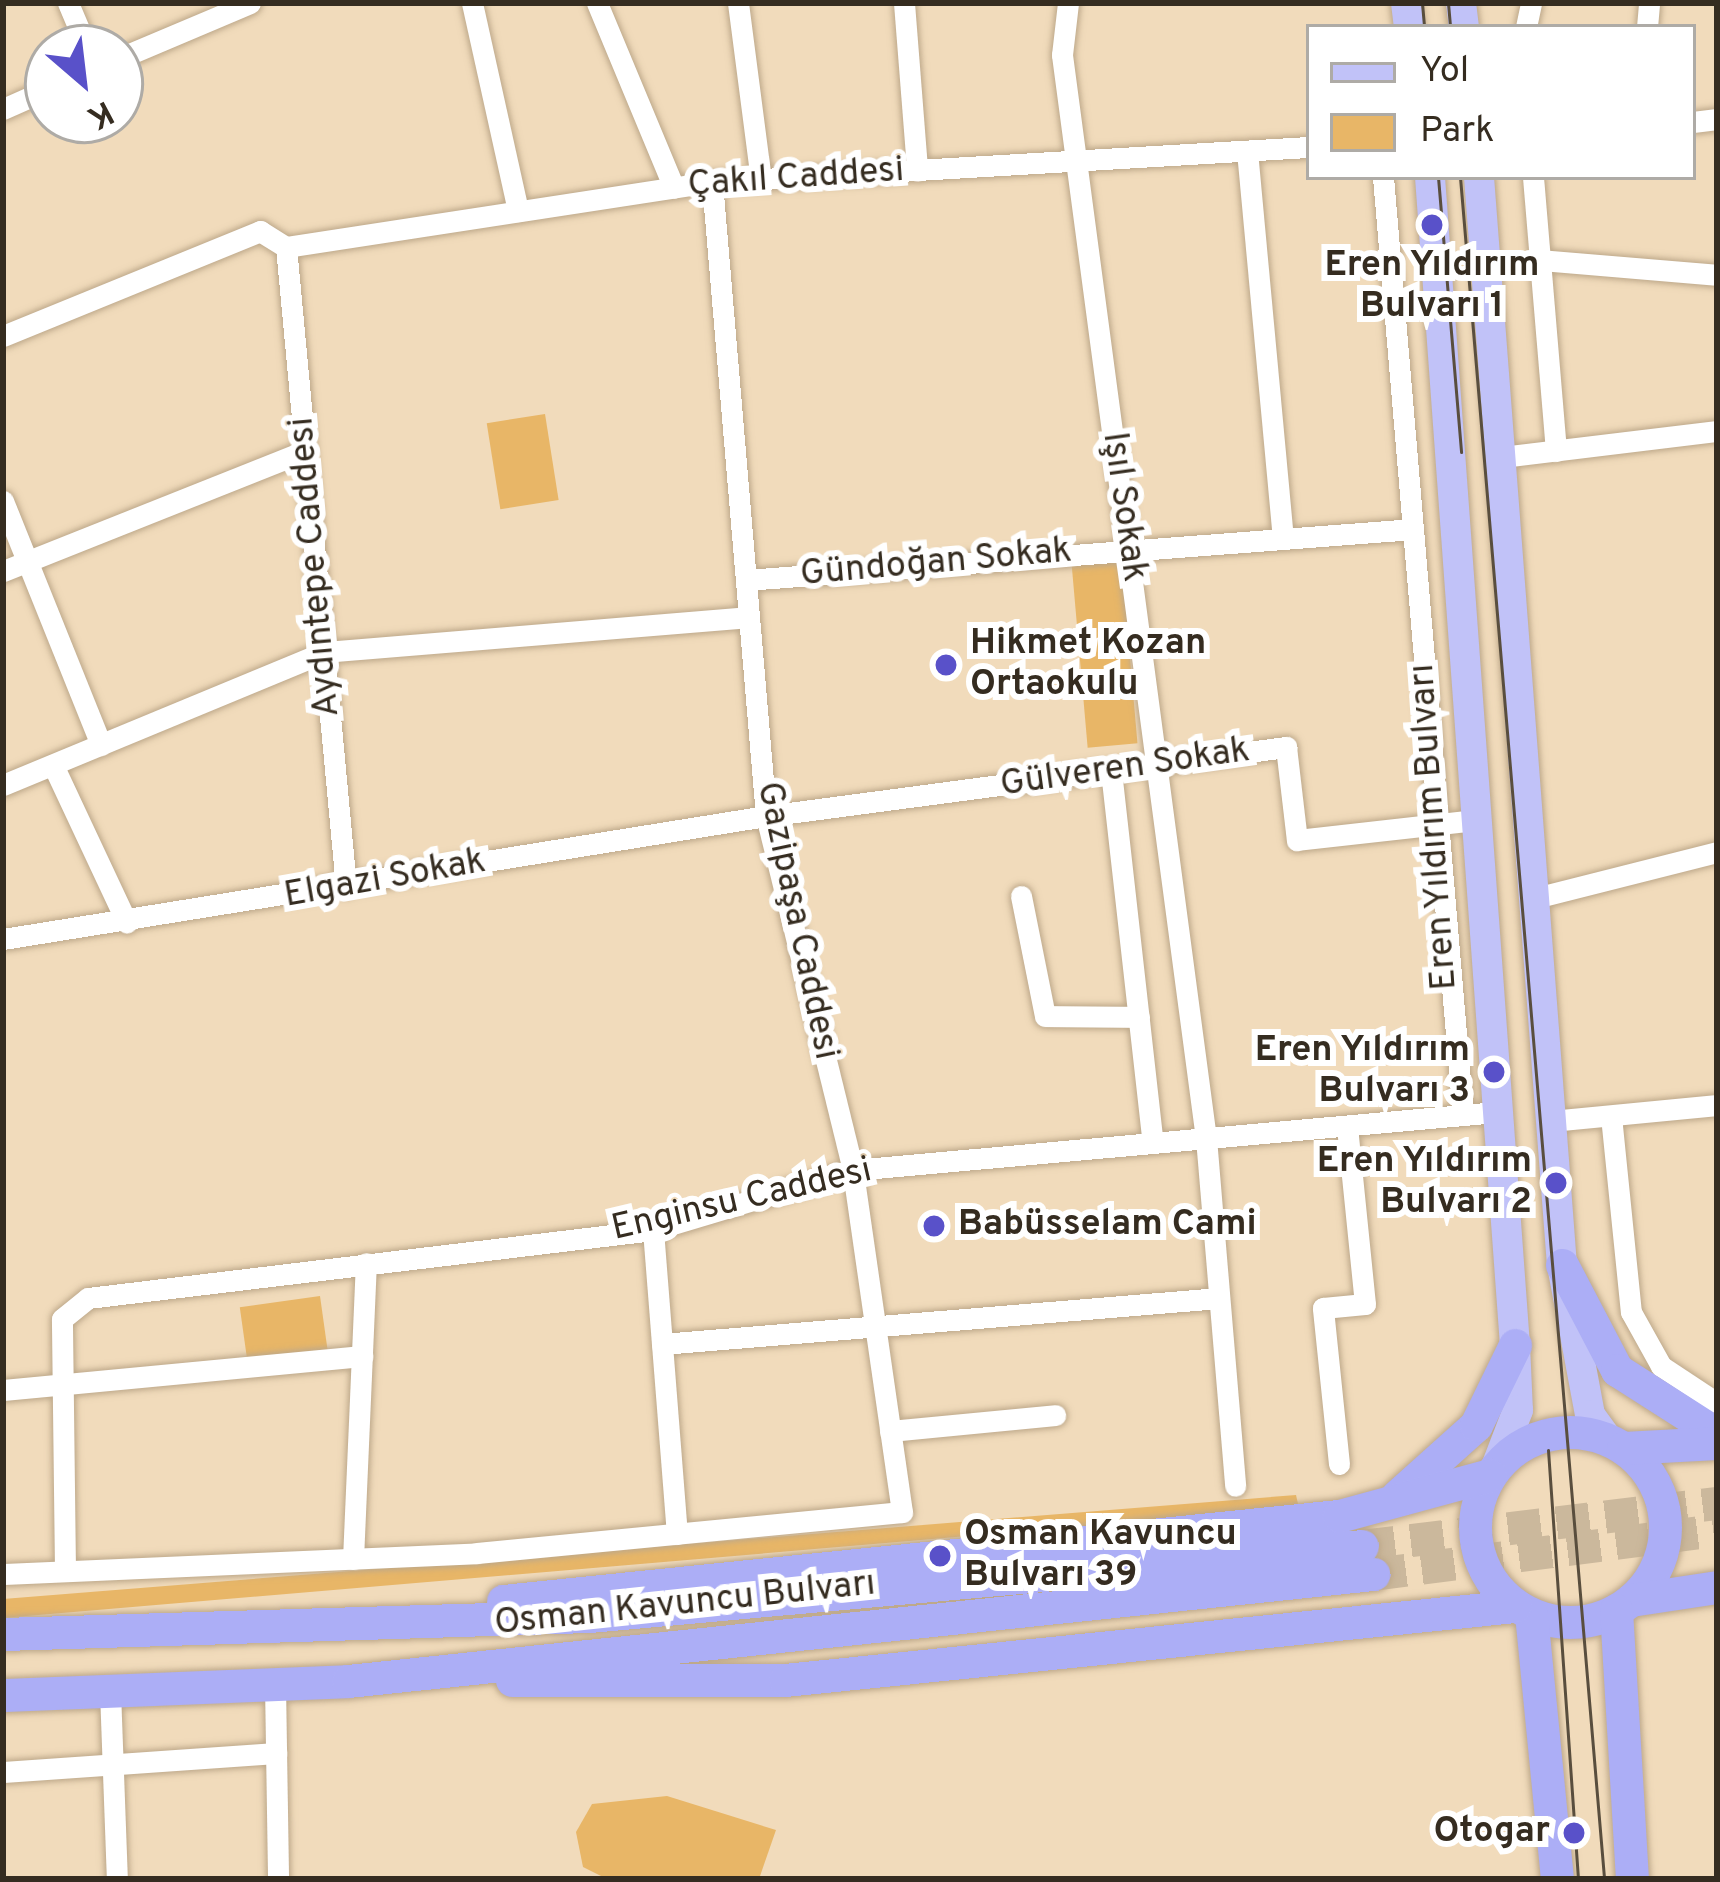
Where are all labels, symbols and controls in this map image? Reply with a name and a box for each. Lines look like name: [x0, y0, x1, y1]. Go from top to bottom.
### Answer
north arrow: [24, 24, 144, 144]
legend: [1306, 24, 1696, 180]
text: Yol: [1420, 49, 1469, 95]
text: K: [79, 89, 120, 137]
text: Park: [1420, 109, 1494, 155]
street label: Çakıl Caddesi: [686, 150, 906, 208]
marker: Eren Yıldırım Bulvarı 1: [1419, 212, 1445, 238]
place label: Eren Yıldırım Bulvarı 1: [1324, 244, 1540, 329]
street label: Aydıntepe Caddesi: [281, 415, 351, 719]
street label: Işıl Sokak: [1091, 429, 1155, 585]
street label: Gündoğan Sokak: [798, 531, 1074, 597]
place label: Hikmet Kozan Ortaokulu: [970, 622, 1206, 707]
marker: Hikmet Kozan Ortaokulu: [933, 652, 959, 678]
street label: Eren Yıldırım Bulvarı: [1402, 662, 1468, 992]
street label: Gülveren Sokak: [998, 730, 1252, 808]
street label: Gazipaşa Caddesi: [745, 778, 847, 1064]
street label: Elgazi Sokak: [281, 841, 489, 919]
place label: Eren Yıldırım Bulvarı 3: [1253, 1029, 1470, 1114]
marker: Eren Yıldırım Bulvarı 3: [1481, 1059, 1507, 1085]
place label: Eren Yıldırım Bulvarı 2: [1315, 1140, 1532, 1225]
street label: Enginsu Caddesi: [608, 1150, 876, 1252]
marker: Eren Yıldırım Bulvarı 2: [1543, 1170, 1569, 1196]
place label: Babüsselam Cami: [958, 1204, 1257, 1248]
marker: Babüsselam Cami: [921, 1213, 947, 1239]
place label: Osman Kavuncu Bulvarı 39: [964, 1513, 1237, 1598]
marker: Osman Kavuncu Bulvarı 39: [927, 1543, 953, 1569]
street label: Osman Kavuncu Bulvarı: [492, 1564, 878, 1646]
place label: Otogar: [1433, 1811, 1550, 1855]
marker: Otogar: [1561, 1820, 1587, 1846]

